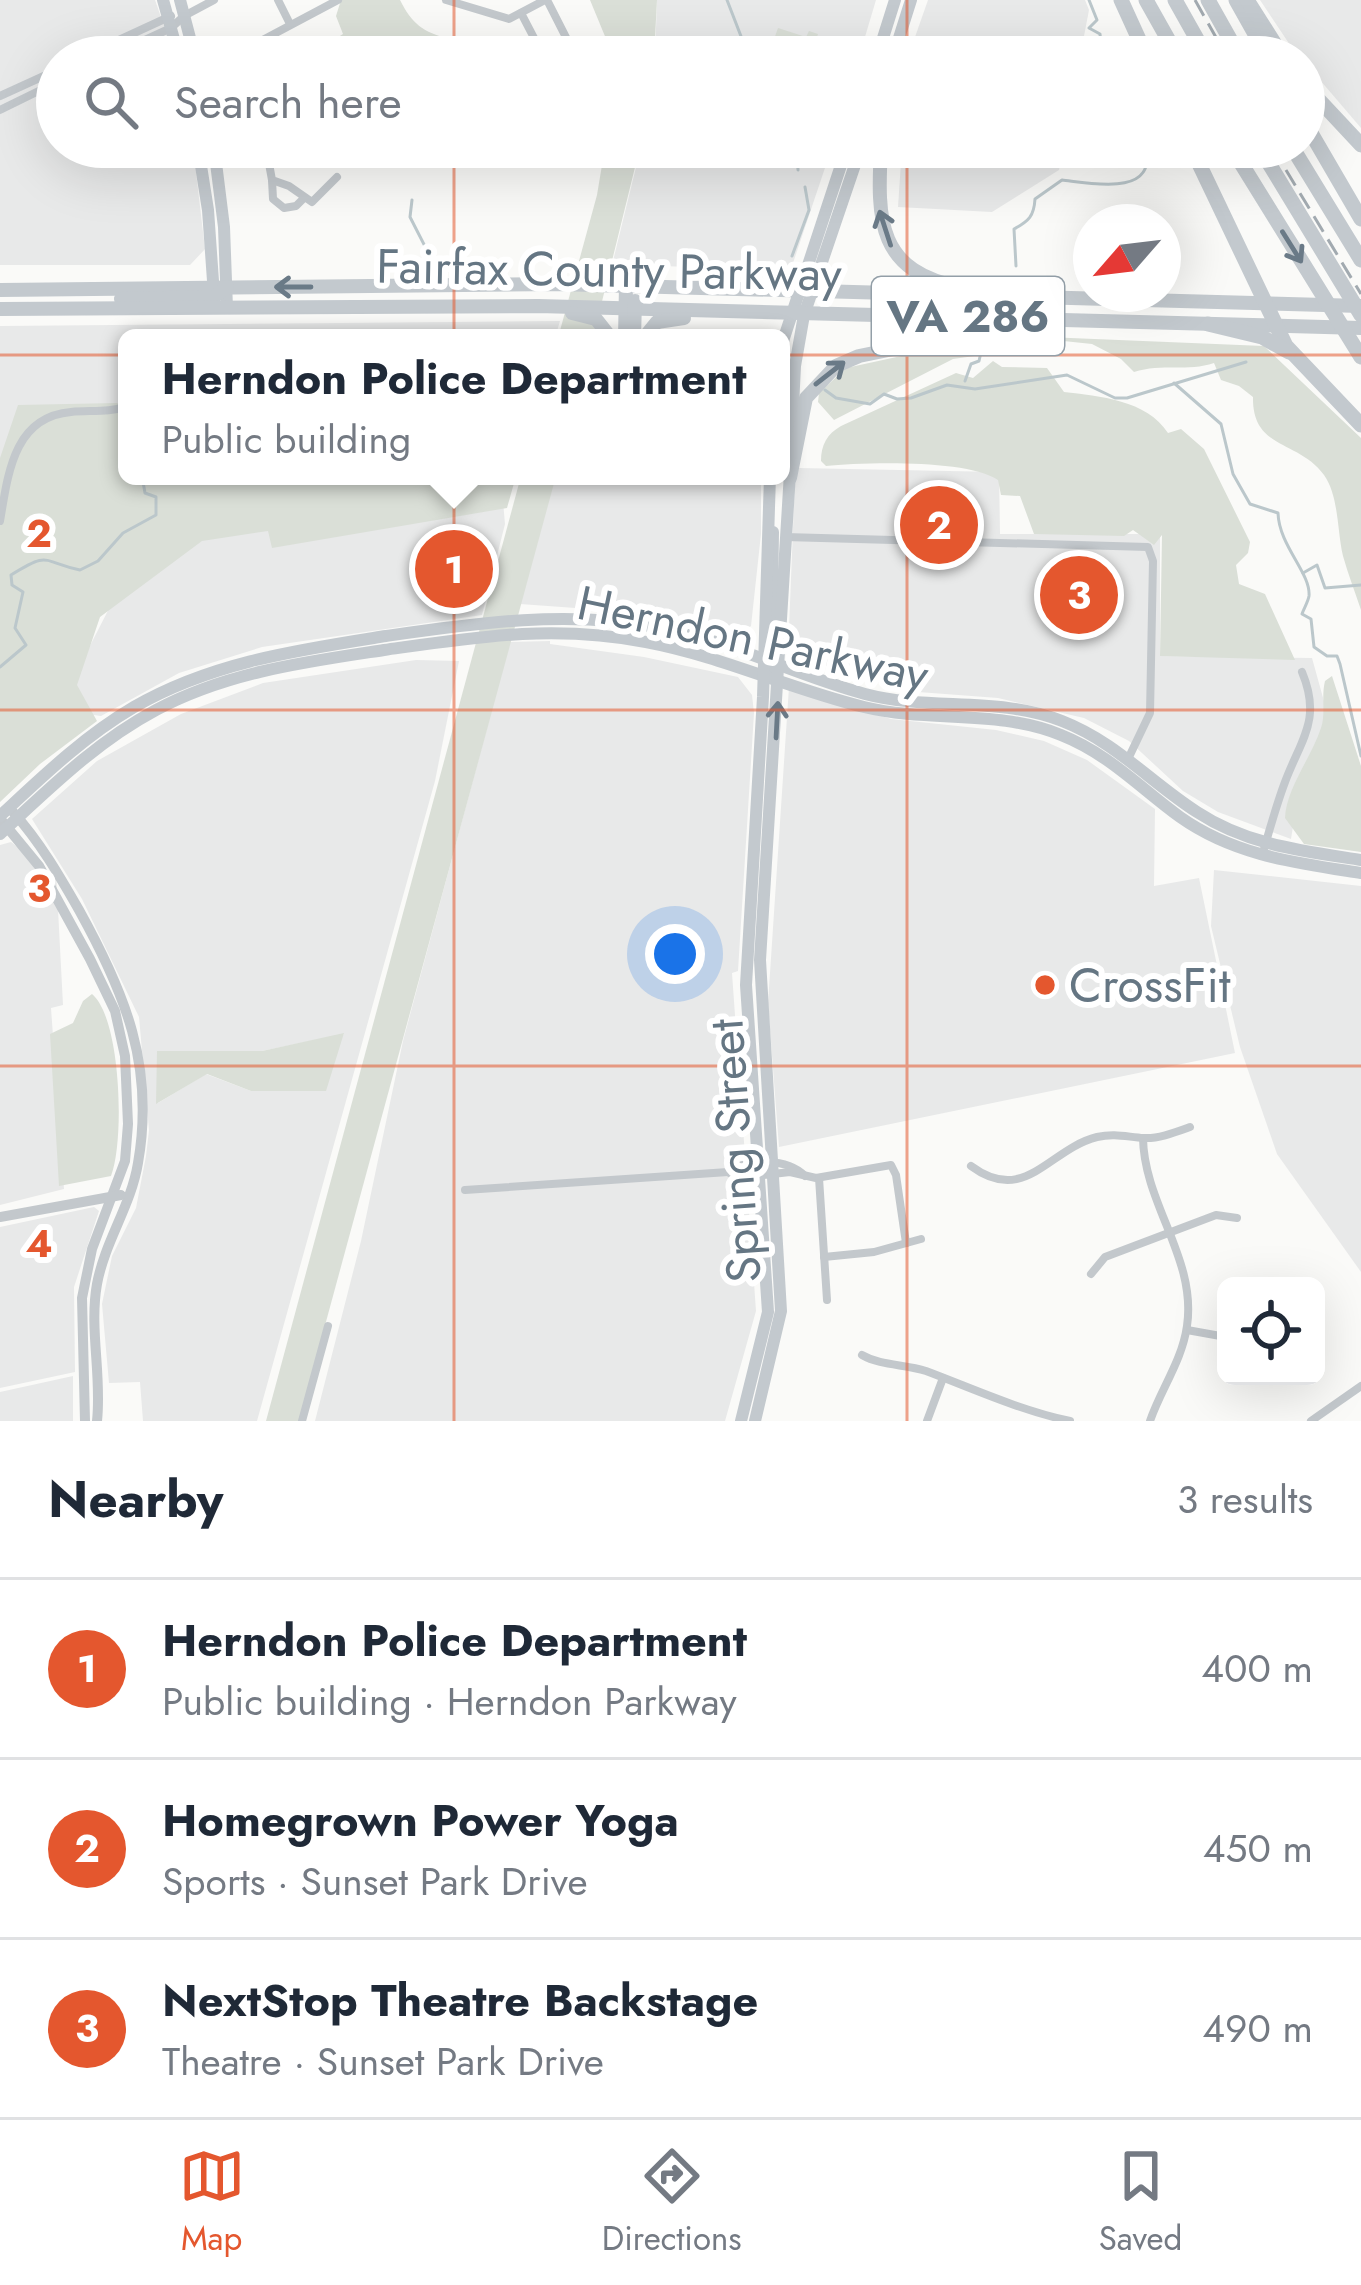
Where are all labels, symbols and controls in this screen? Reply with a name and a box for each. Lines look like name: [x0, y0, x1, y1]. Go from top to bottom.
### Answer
search box: [36, 36, 1325, 168]
icon: search: [78, 69, 144, 135]
text: Search here: [174, 70, 402, 135]
north arrow: [1073, 204, 1181, 312]
one-way arrow: [873, 210, 895, 248]
one-way arrow: [1280, 229, 1304, 263]
street label: Fairfax County Parkway: [376, 231, 843, 309]
one-way arrow: [274, 276, 313, 298]
road number: VA 286: [872, 277, 1064, 355]
popup: [118, 329, 790, 485]
text: Herndon Police Department: [161, 346, 747, 411]
one-way arrow: [814, 361, 846, 387]
text: Public building: [161, 411, 411, 468]
pin: 2: [900, 480, 978, 570]
text: 2: [26, 505, 52, 562]
pin: 1: [415, 524, 493, 614]
pin: 3: [1040, 550, 1118, 640]
street label: Herndon Parkway: [571, 568, 935, 710]
one-way arrow: [766, 701, 789, 740]
text: 3: [27, 860, 51, 917]
your location: [645, 924, 705, 984]
place label: CrossFit: [1069, 951, 1231, 1020]
marker: CrossFit: [1032, 972, 1058, 998]
street label: Spring Street: [691, 1016, 779, 1285]
text: 4: [25, 1215, 53, 1272]
map controls: [1217, 1277, 1325, 1385]
button: locate: [1217, 1277, 1325, 1385]
text: Nearby: [48, 1462, 223, 1536]
text: 3 results: [1177, 1471, 1313, 1528]
text: Herndon Police Department: [162, 1608, 747, 1673]
text: 1: [77, 1640, 97, 1697]
text: 400 m: [1201, 1640, 1313, 1697]
text: Public building · Herndon Parkway: [162, 1673, 737, 1730]
text: Homegrown Power Yoga: [162, 1788, 679, 1853]
text: 2: [74, 1820, 100, 1877]
text: 450 m: [1203, 1820, 1313, 1877]
text: Sports · Sunset Park Drive: [162, 1853, 588, 1910]
text: NextStop Theatre Backstage: [162, 1968, 758, 2033]
text: 3: [75, 2000, 99, 2057]
text: 490 m: [1202, 2000, 1313, 2057]
text: Theatre · Sunset Park Drive: [162, 2033, 604, 2090]
tab: Map: [179, 2143, 245, 2262]
tab: Directions: [602, 2143, 742, 2262]
tab: Saved: [1099, 2143, 1182, 2262]

